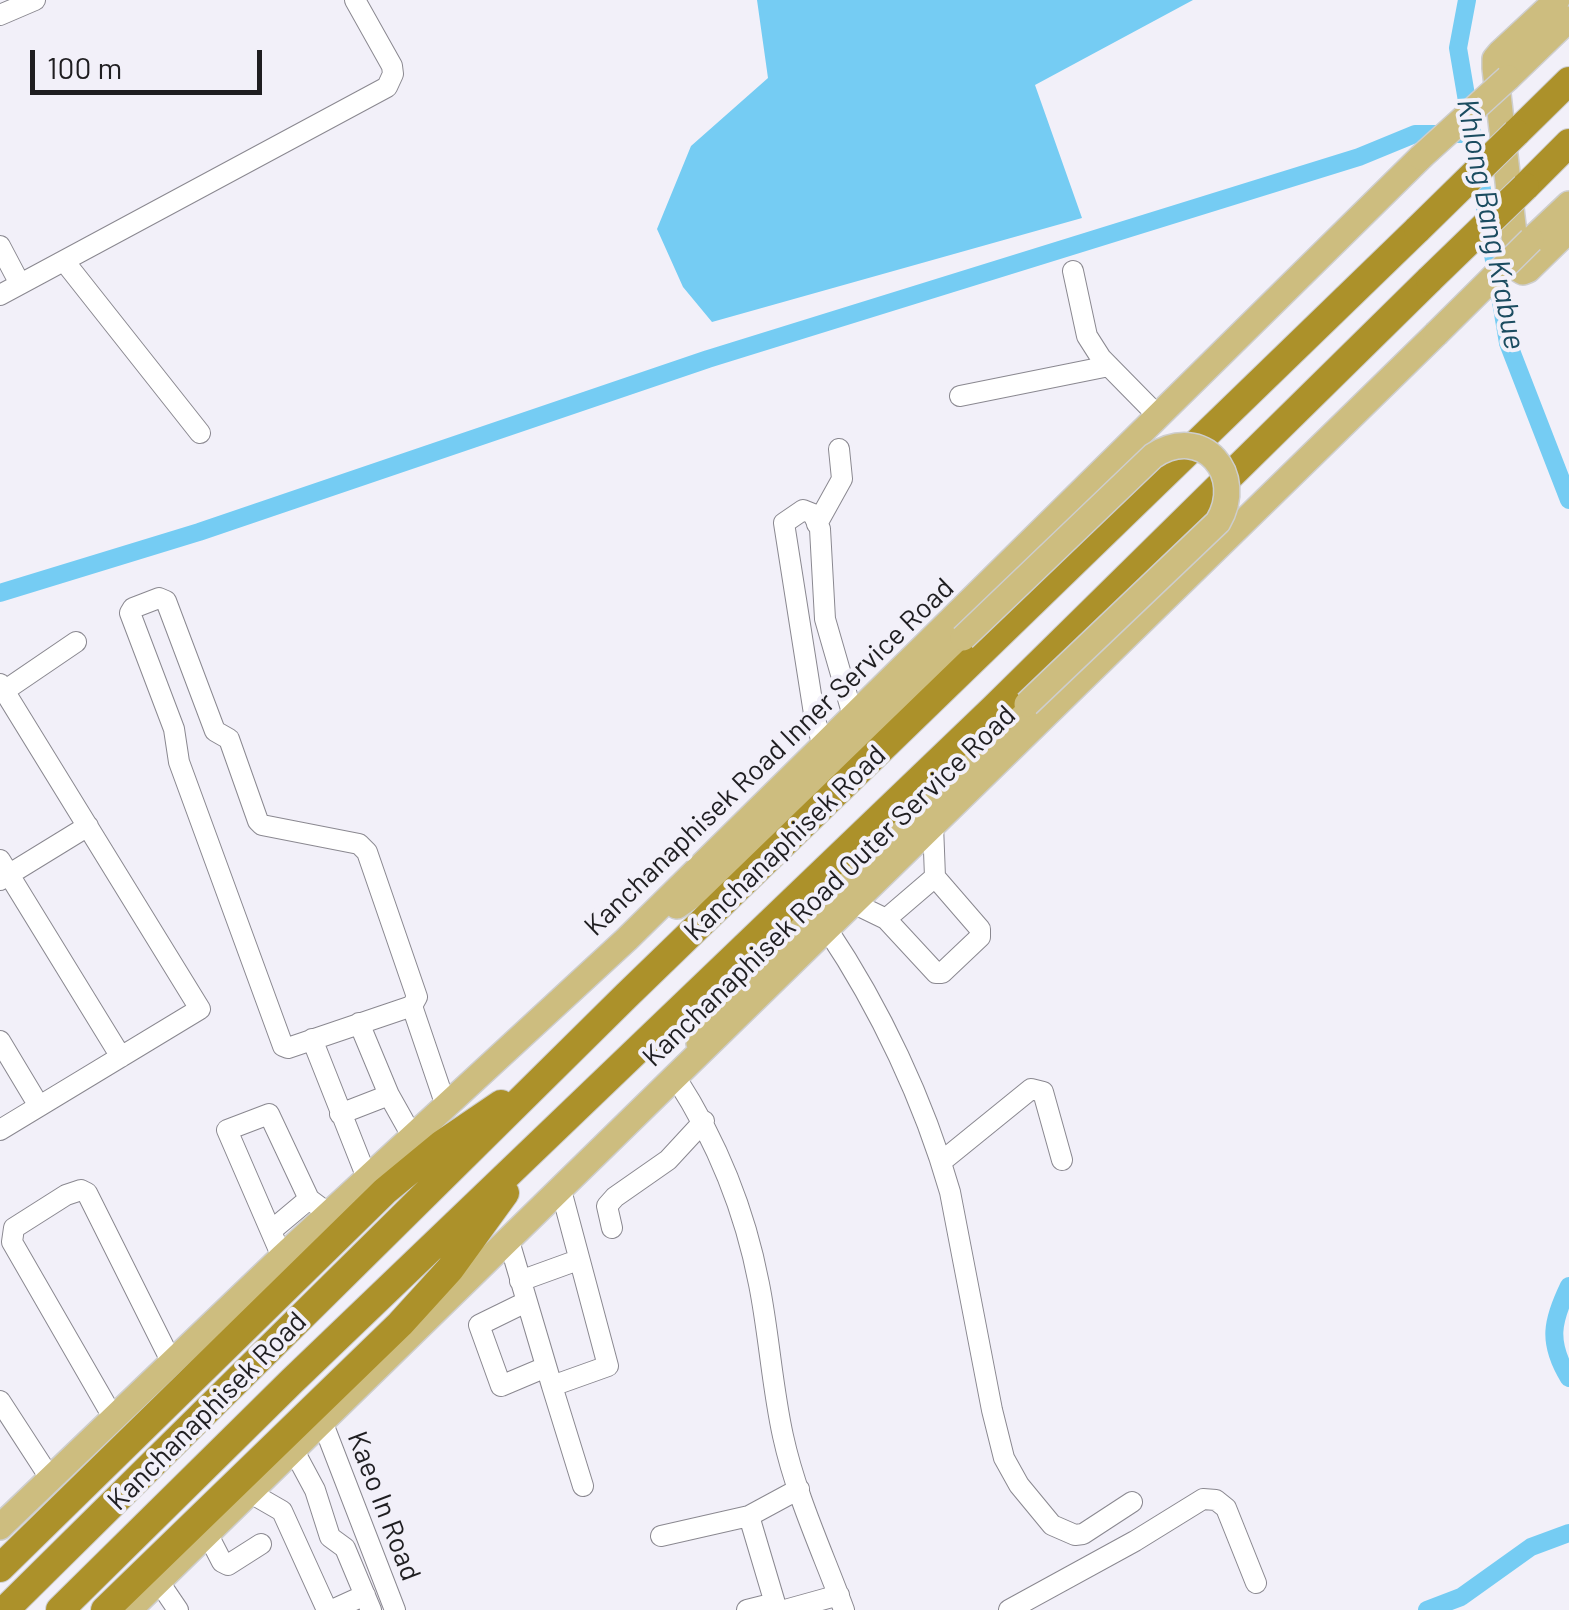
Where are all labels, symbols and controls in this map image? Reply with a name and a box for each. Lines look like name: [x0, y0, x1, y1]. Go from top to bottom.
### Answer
scale bar: [35, 30, 268, 92]
text: 100 m: [47, 49, 122, 85]
water label: Khlong Bang Krabue: [1449, 96, 1533, 352]
street label: Kanchanaphisek Road Inner Service Road: [577, 571, 961, 943]
street label: Kanchanaphisek Road Outer Service Road: [636, 698, 1022, 1074]
street label: Kanchanaphisek Road: [677, 738, 893, 948]
street label: Kanchanaphisek Road: [101, 1305, 313, 1517]
street label: Kaeo In Road: [340, 1427, 428, 1585]

